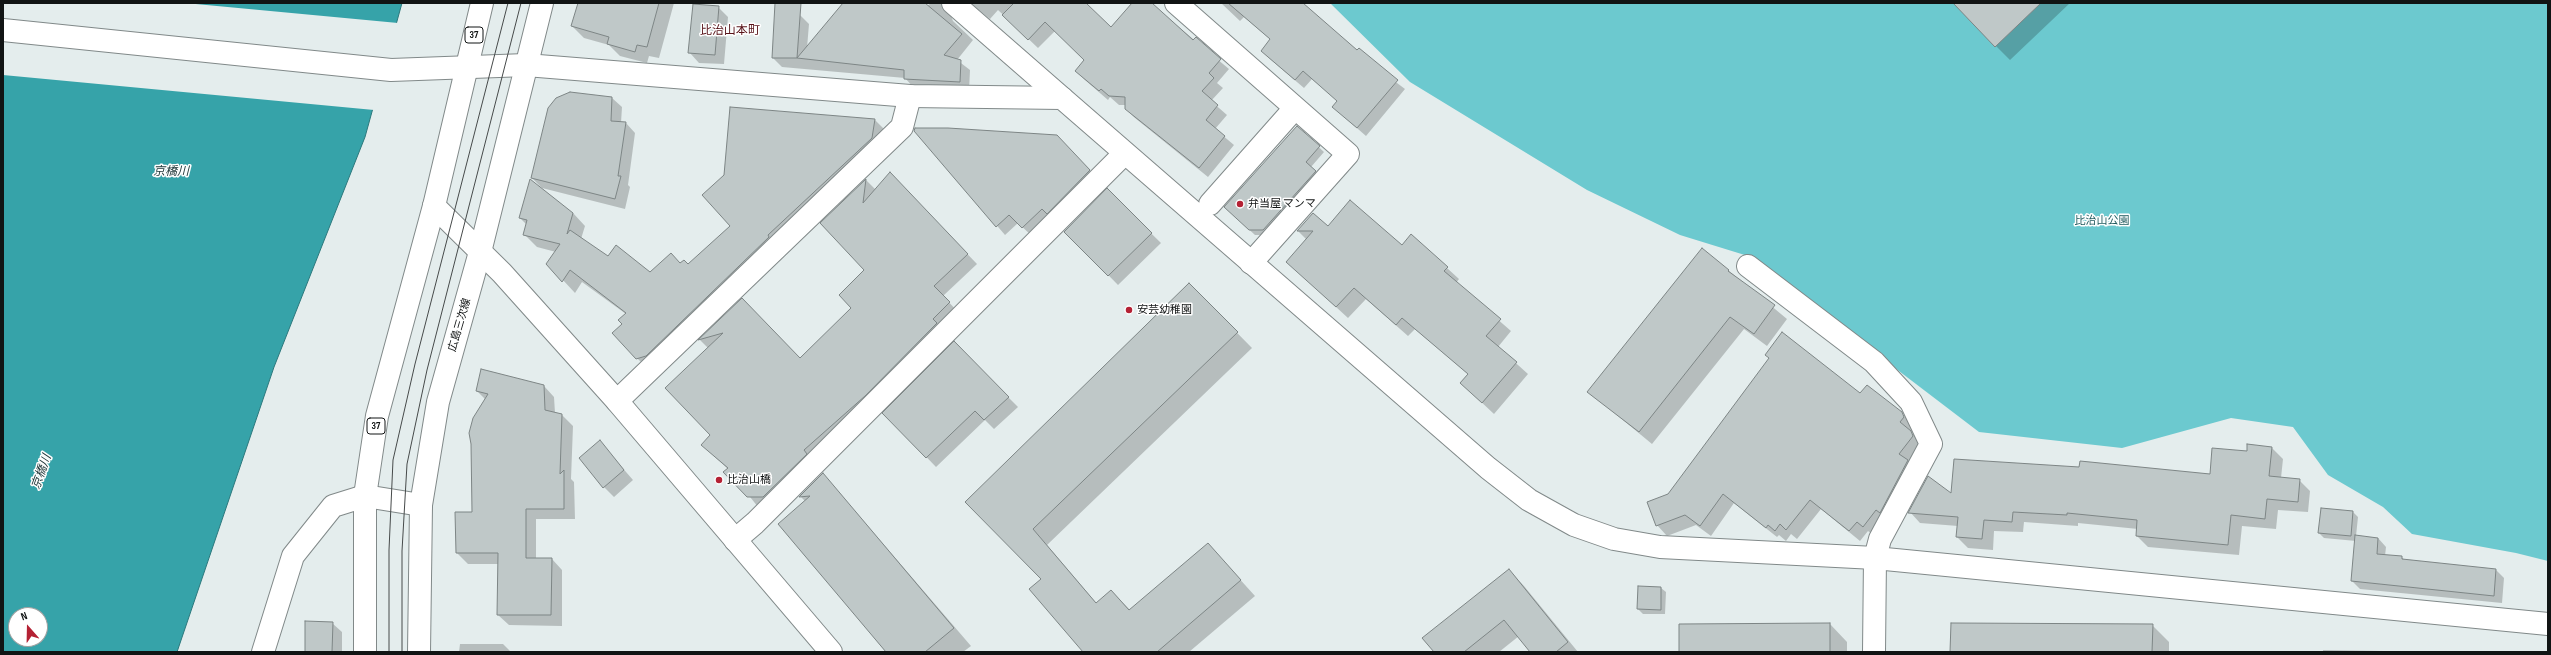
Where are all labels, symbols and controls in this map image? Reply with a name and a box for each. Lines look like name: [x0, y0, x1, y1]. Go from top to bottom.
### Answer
district label: 比治山本町: [700, 24, 760, 38]
road number: 37: [465, 27, 483, 43]
water label: 京橋川: [153, 165, 189, 179]
place label: 弁当屋 マンマ: [1248, 197, 1316, 211]
marker: 弁当屋 マンマ: [1235, 199, 1245, 209]
park label: 比治山公園: [2075, 214, 2129, 228]
street label: 広島三次線: [446, 297, 474, 353]
place label: 安芸幼稚園: [1137, 303, 1192, 317]
marker: 安芸幼稚園: [1124, 305, 1134, 315]
road number: 37: [367, 418, 385, 434]
water label: 京橋川: [29, 453, 55, 491]
place label: 比治山橋: [727, 473, 771, 487]
marker: 比治山橋: [714, 475, 724, 485]
north arrow: [8, 607, 48, 647]
text: N: [19, 609, 29, 623]

